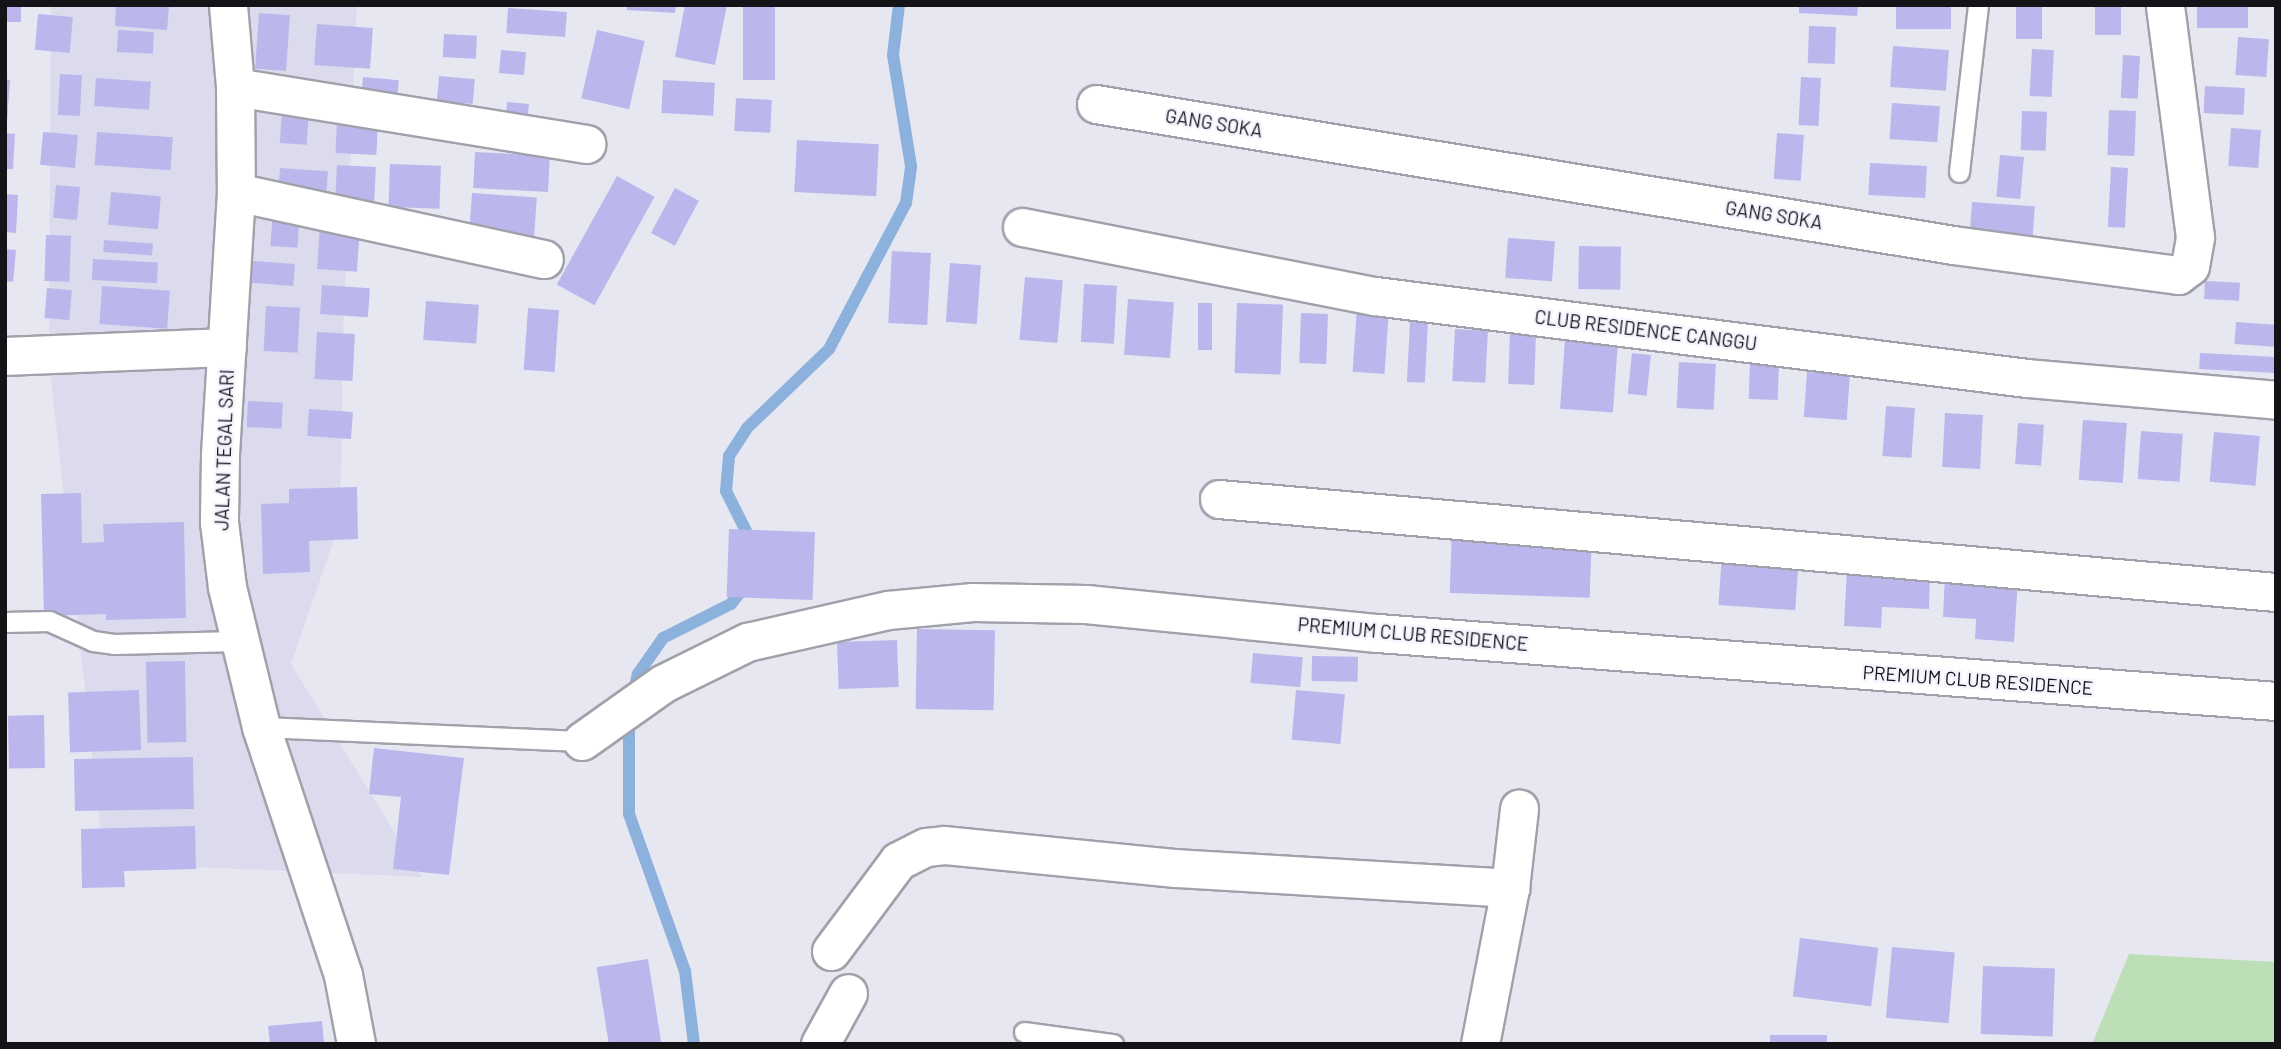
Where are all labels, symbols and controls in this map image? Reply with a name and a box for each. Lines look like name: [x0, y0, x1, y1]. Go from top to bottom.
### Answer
street label: GANG SOKA: [1164, 104, 1264, 142]
street label: GANG SOKA: [1724, 196, 1824, 234]
street label: CLUB RESIDENCE CANGGU: [1533, 305, 1759, 355]
street label: JALAN TEGAL SARI: [210, 369, 238, 531]
street label: PREMIUM CLUB RESIDENCE: [1297, 613, 1529, 655]
street label: PREMIUM CLUB RESIDENCE: [1862, 661, 2094, 699]

